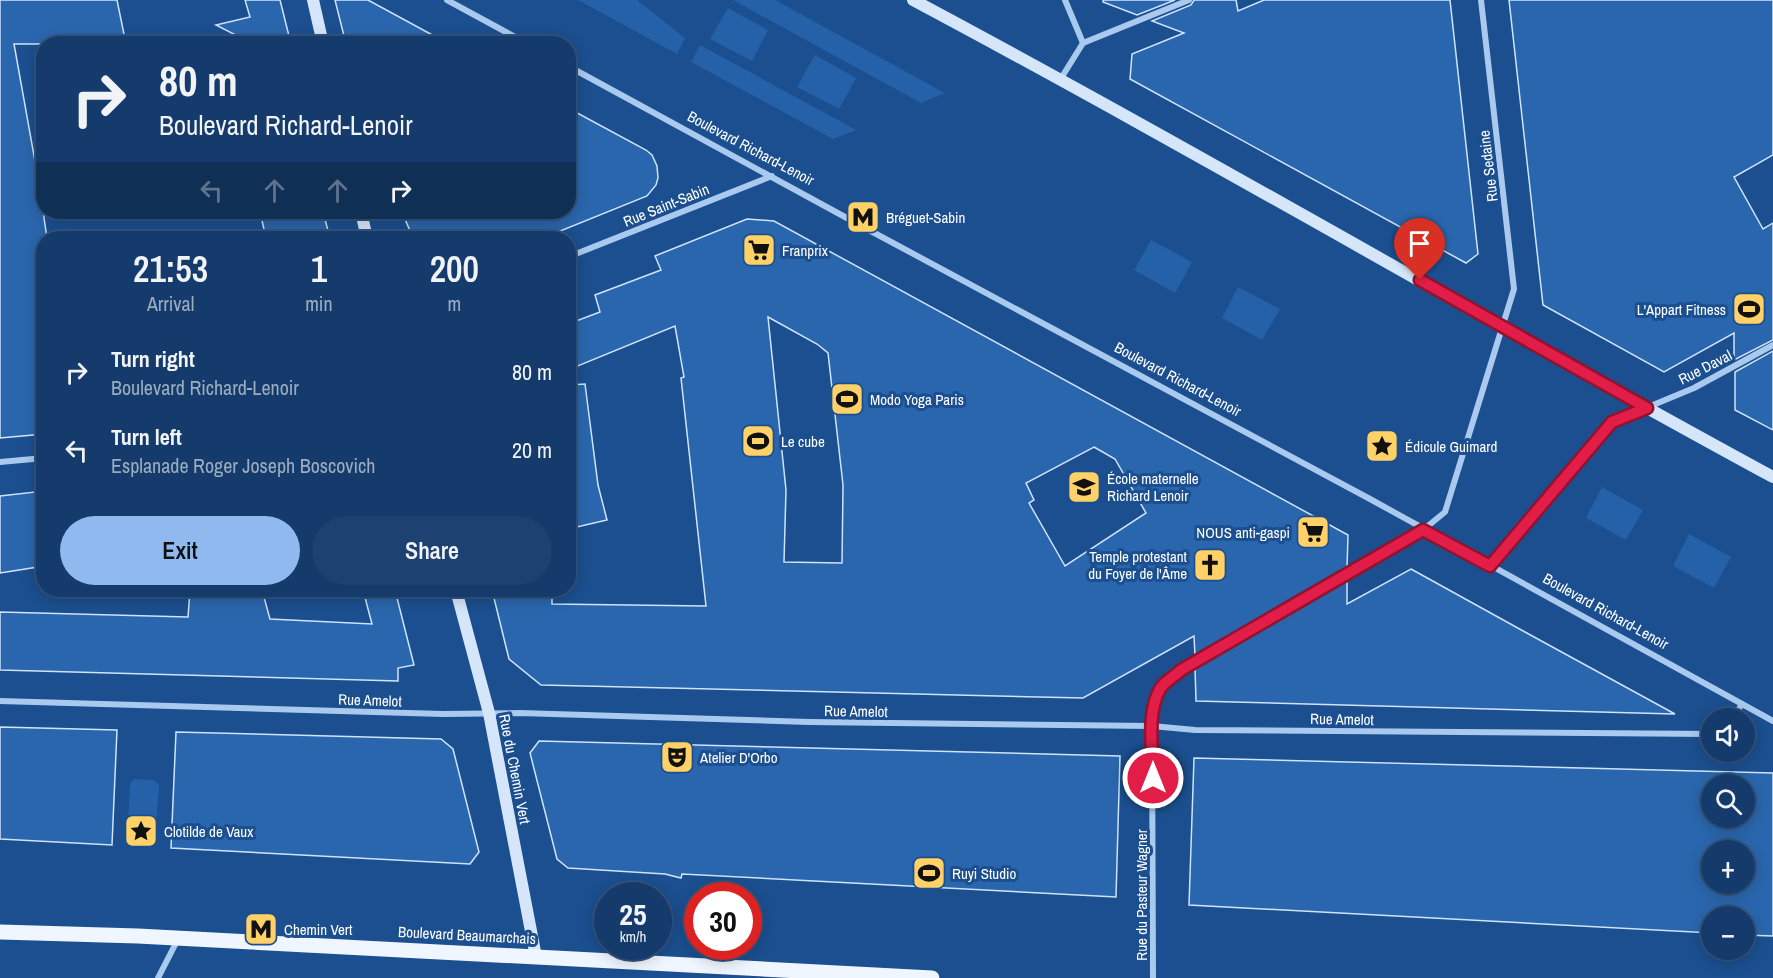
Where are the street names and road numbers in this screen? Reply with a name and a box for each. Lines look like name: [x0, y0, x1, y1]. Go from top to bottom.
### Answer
street label: Boulevard Richard-Lenoir: [684, 106, 818, 190]
street label: Rue Sedaine: [1473, 129, 1503, 203]
street label: Rue Saint-Sabin: [620, 178, 712, 232]
street label: Boulevard Richard-Lenoir: [1111, 337, 1245, 421]
street label: Rue Daval: [1675, 345, 1735, 389]
street label: Boulevard Richard-Lenoir: [1539, 568, 1673, 654]
street label: Rue Amelot: [338, 688, 403, 712]
street label: Rue Amelot: [824, 700, 889, 722]
street label: Rue Amelot: [1310, 708, 1375, 730]
street label: Rue du Chemin Vert: [494, 712, 536, 826]
street label: Rue du Pasteur Wagner: [1131, 829, 1152, 961]
street label: Boulevard Beaumarchais: [397, 921, 537, 949]

